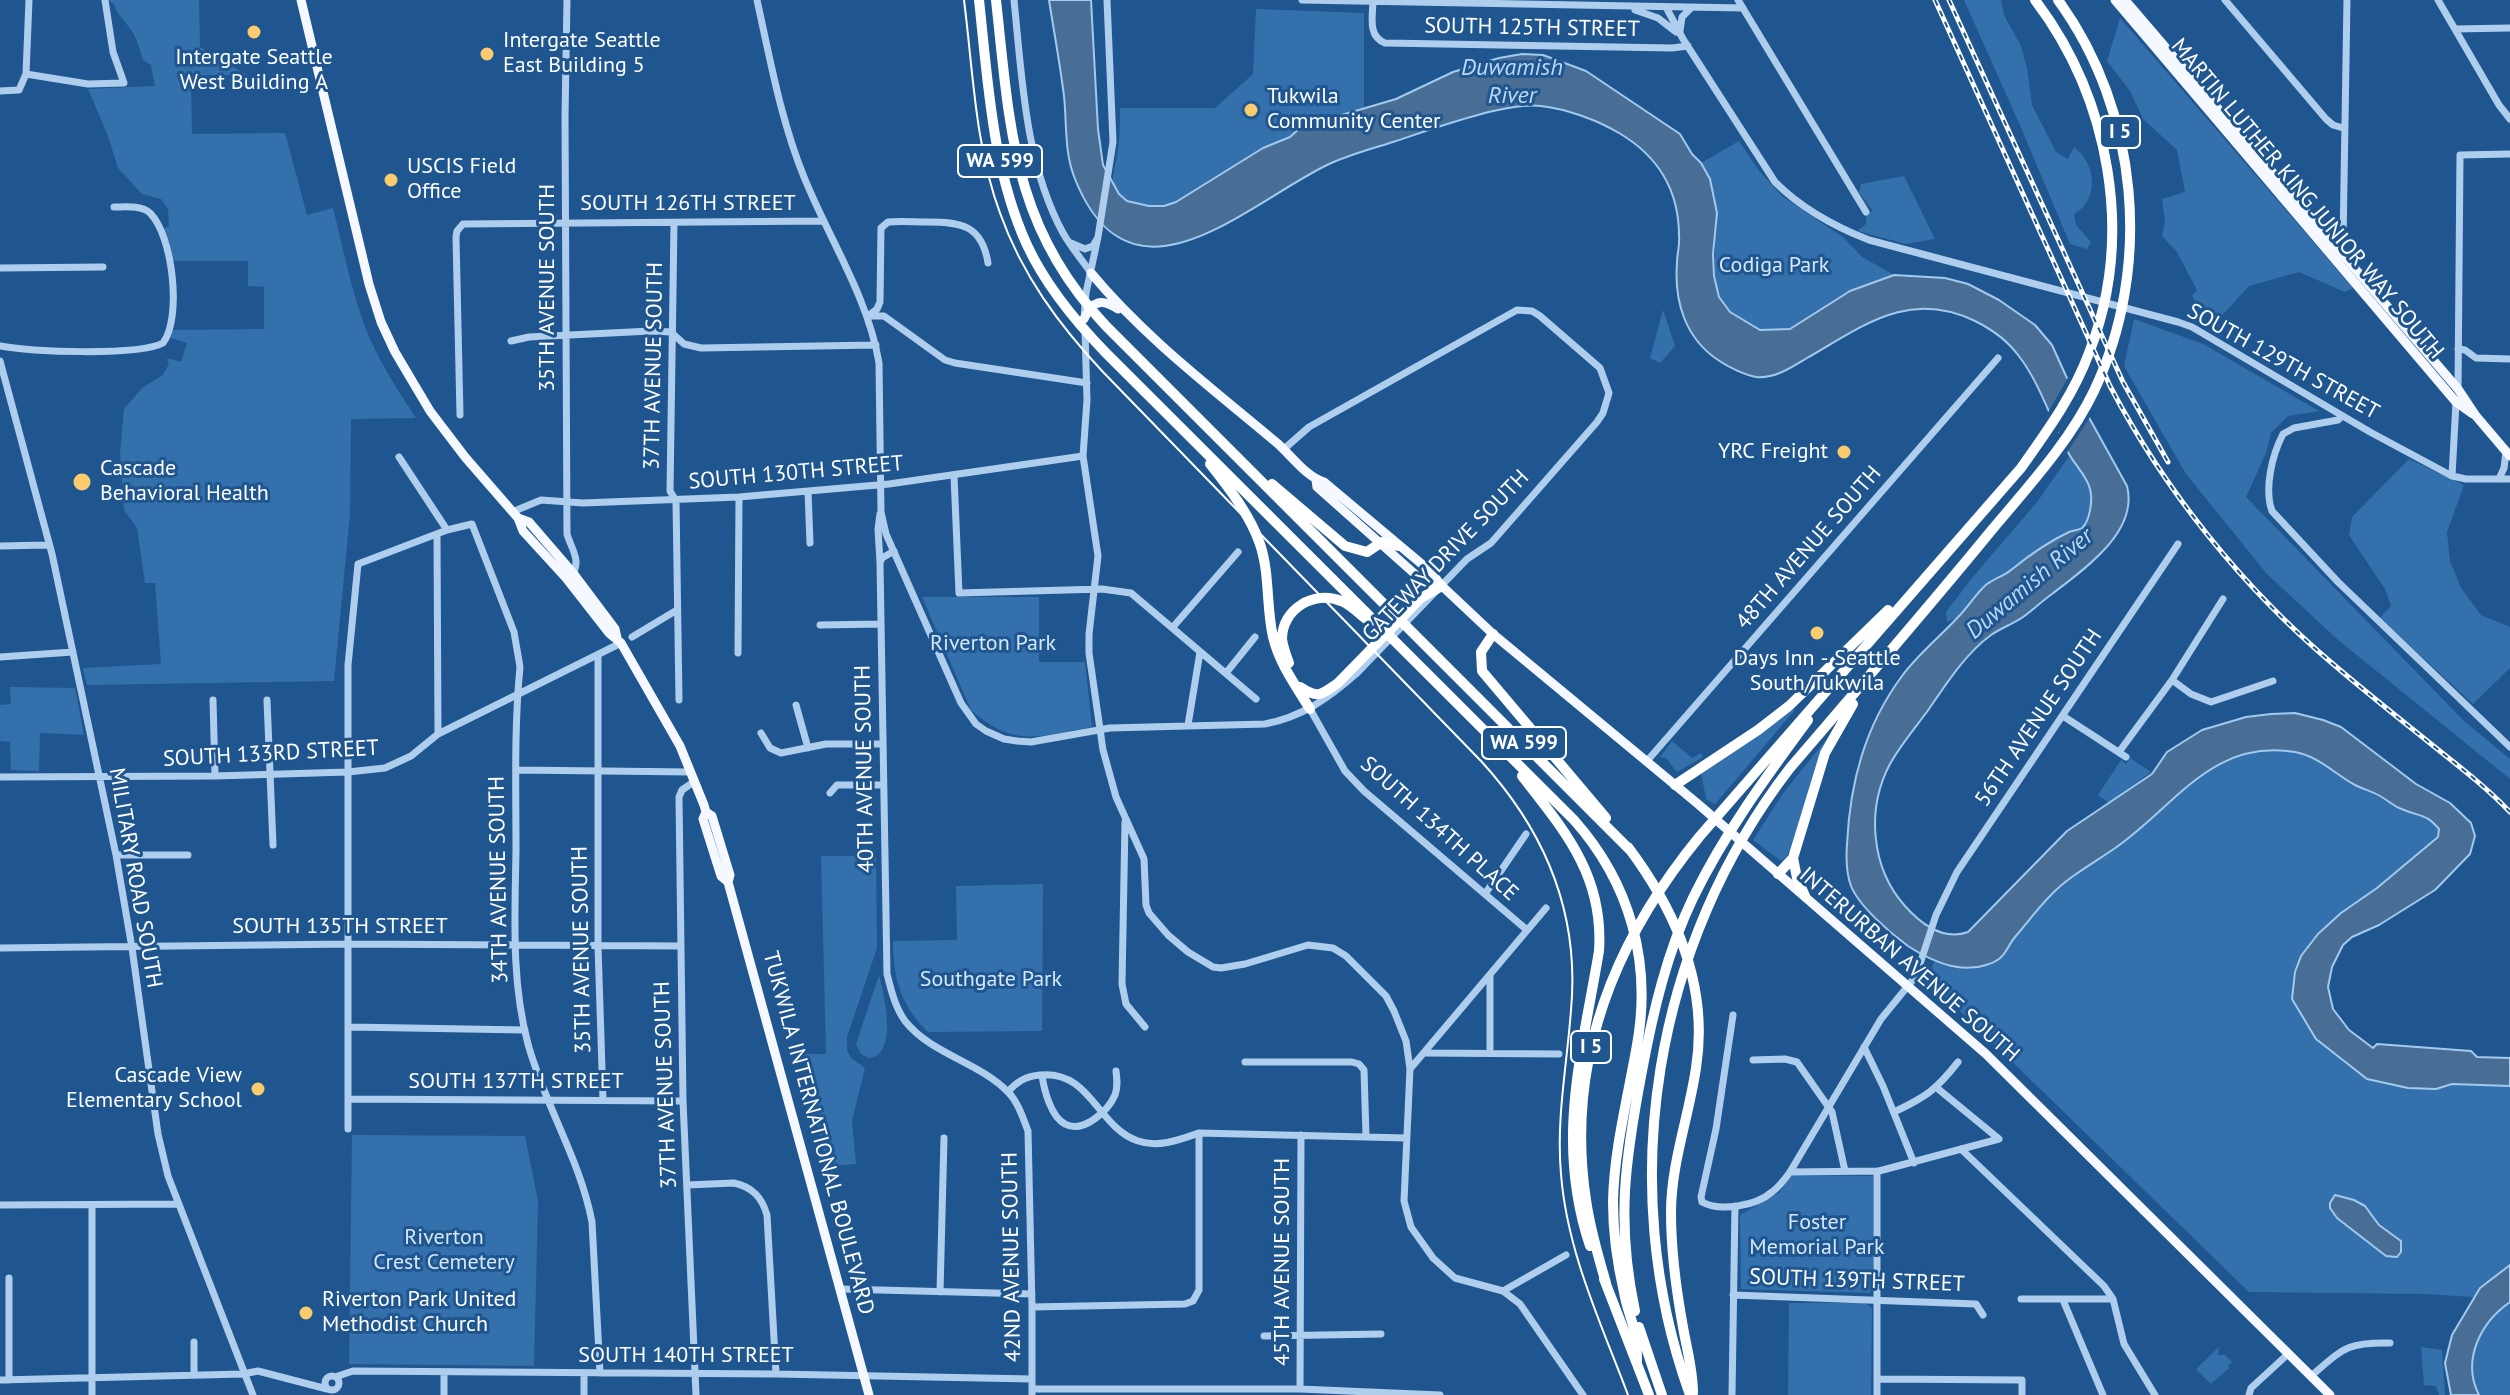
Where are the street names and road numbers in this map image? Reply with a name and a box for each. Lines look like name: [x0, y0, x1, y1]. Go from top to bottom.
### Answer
street label: SOUTH 125TH STREET: [1424, 13, 1640, 43]
street label: MARTIN LUTHER KING JUNIOR WAY SOUTH: [2165, 34, 2449, 364]
road number: I 5: [2100, 116, 2140, 148]
road number: WA 599: [958, 145, 1042, 177]
street label: 35TH AVENUE SOUTH: [535, 184, 561, 392]
street label: SOUTH 126TH STREET: [580, 191, 796, 217]
street label: 37TH AVENUE SOUTH: [639, 262, 669, 470]
street label: SOUTH 129TH STREET: [2182, 298, 2384, 426]
street label: SOUTH 130TH STREET: [687, 450, 905, 496]
street label: 48TH AVENUE SOUTH: [1731, 461, 1887, 635]
street label: GATEWAY DRIVE SOUTH: [1357, 465, 1535, 647]
street label: 56TH AVENUE SOUTH: [1970, 624, 2108, 812]
street label: 40TH AVENUE SOUTH: [850, 665, 880, 873]
road number: WA 599: [1482, 727, 1566, 759]
street label: SOUTH 133RD STREET: [162, 735, 380, 773]
street label: SOUTH 134TH PLACE: [1355, 751, 1523, 907]
street label: MILITARY ROAD SOUTH: [103, 766, 167, 990]
street label: 34TH AVENUE SOUTH: [484, 776, 514, 984]
street label: 35TH AVENUE SOUTH: [567, 846, 597, 1054]
street label: INTERURBAN AVENUE SOUTH: [1793, 862, 2025, 1068]
street label: SOUTH 135TH STREET: [232, 914, 448, 940]
street label: TUKWILA INTERNATIONAL BOULEVARD: [757, 948, 879, 1318]
street label: 37TH AVENUE SOUTH: [649, 981, 683, 1189]
road number: I 5: [1571, 1031, 1611, 1063]
street label: SOUTH 137TH STREET: [408, 1069, 624, 1095]
street label: 42ND AVENUE SOUTH: [997, 1152, 1027, 1362]
street label: 45TH AVENUE SOUTH: [1270, 1158, 1296, 1366]
street label: SOUTH 139TH STREET: [1749, 1264, 1965, 1298]
street label: SOUTH 140TH STREET: [578, 1343, 794, 1369]

